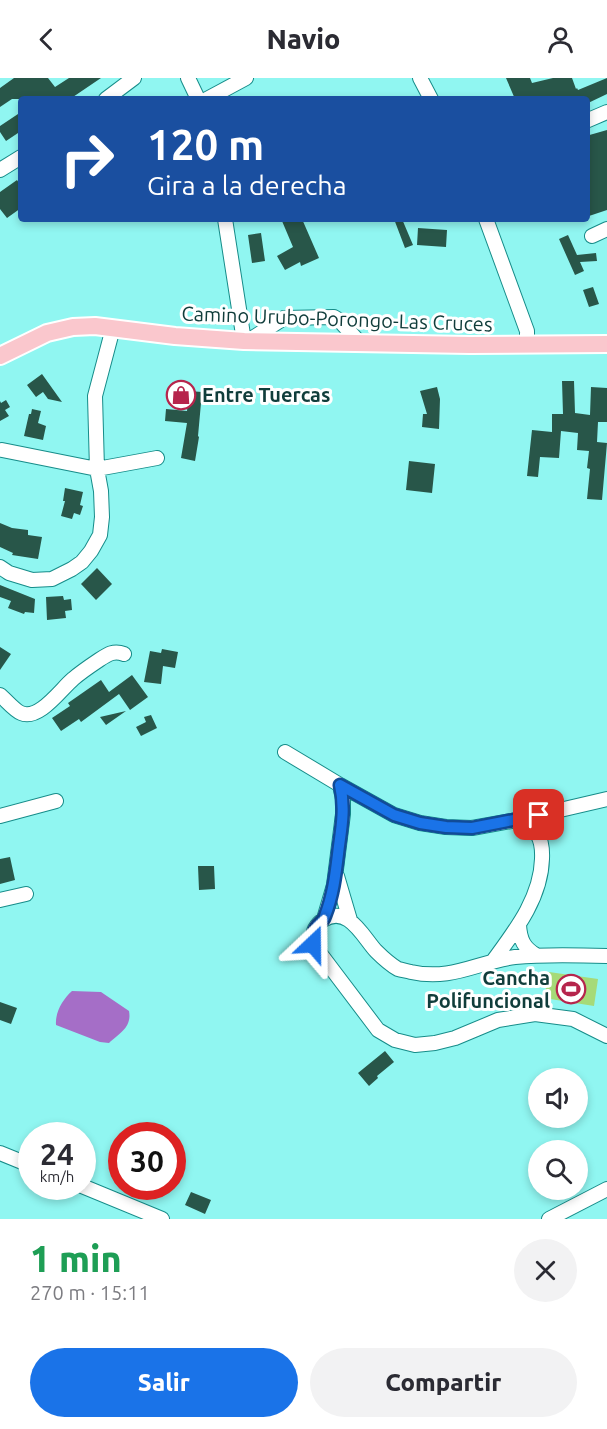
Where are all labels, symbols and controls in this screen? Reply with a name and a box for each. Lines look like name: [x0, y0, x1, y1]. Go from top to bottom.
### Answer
icon: back: [30, 23, 63, 56]
icon: person: [544, 23, 577, 56]
text: Navio: [266, 24, 341, 54]
icon: right: [48, 120, 126, 198]
text: 120 m: [147, 121, 264, 168]
text: Gira a la derecha: [147, 170, 347, 200]
street label: Camino Urubo-Porongo-Las Cruces: [181, 302, 493, 335]
shop icon: Entre Tuercas: [165, 379, 197, 411]
place label: Entre Tuercas: [202, 383, 330, 406]
pin: [513, 789, 564, 840]
icon: arrive: [522, 798, 555, 831]
position arrow: [281, 912, 345, 976]
place label: Cancha Polifuncional: [426, 966, 550, 1012]
sports icon: Cancha Polifuncional: [555, 973, 587, 1005]
map controls: [528, 1068, 588, 1200]
button: sound: [528, 1068, 588, 1128]
speed limit sign: 30: [108, 1122, 186, 1200]
text: 24: [40, 1137, 74, 1171]
button: search: [528, 1140, 588, 1200]
text: km/h: [40, 1168, 74, 1185]
text: 1 min: [30, 1238, 122, 1279]
button: close: [514, 1239, 577, 1302]
text: 270 m · 15:11: [30, 1281, 150, 1304]
button: Salir: [30, 1348, 298, 1417]
button: Compartir: [310, 1348, 577, 1417]

